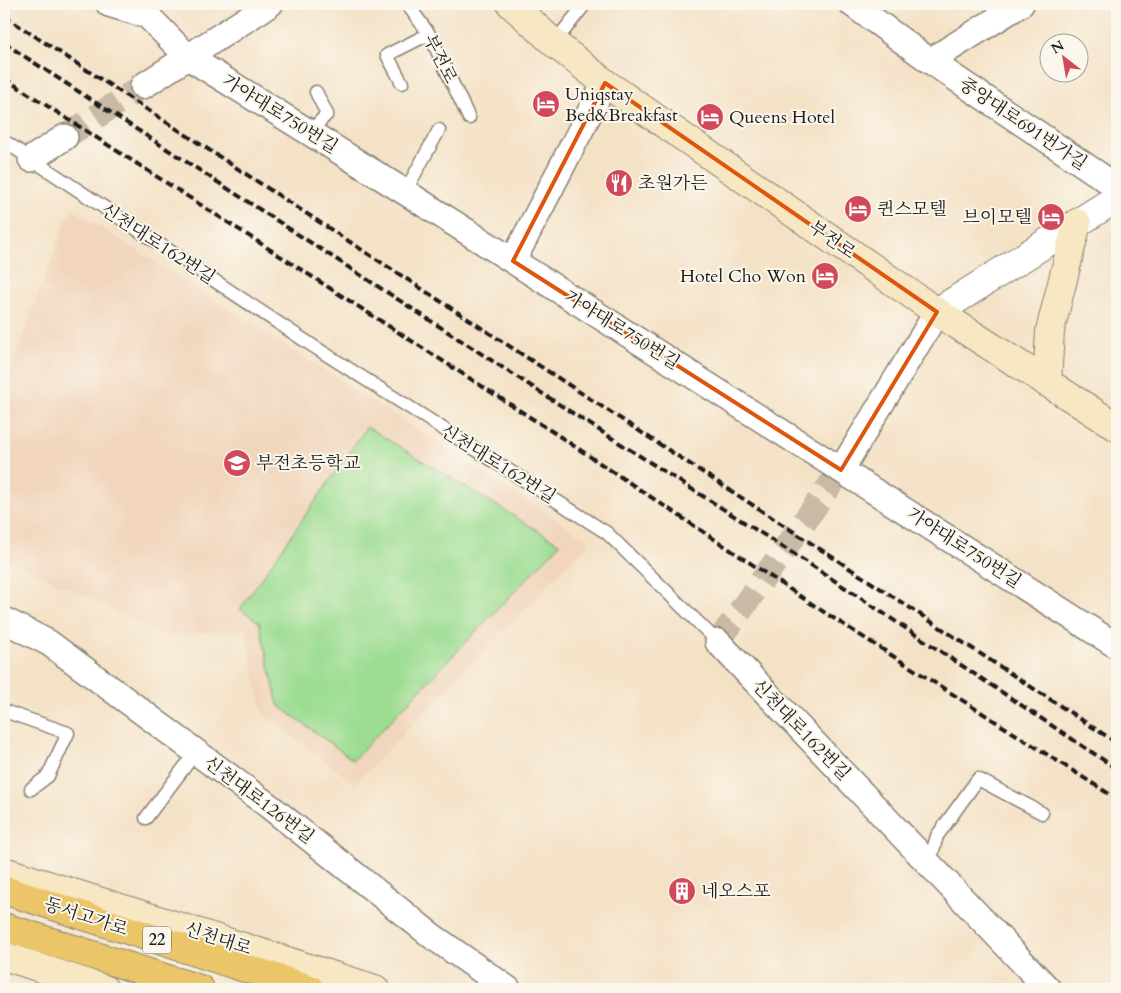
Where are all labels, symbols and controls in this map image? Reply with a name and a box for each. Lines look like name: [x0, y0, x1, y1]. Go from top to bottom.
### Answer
street label: 부전로: [417, 30, 463, 88]
north arrow: [1038, 32, 1088, 82]
text: N: [1047, 36, 1068, 59]
street label: 가야대로750번길: [217, 68, 343, 160]
street label: 중앙대로691번가길: [954, 72, 1092, 176]
place label: Uniqstay Bed&Breakfast: [565, 82, 678, 128]
hotel icon: Uniqstay Bed&Breakfast: [531, 89, 561, 119]
hotel icon: Queens Hotel: [695, 102, 725, 132]
place label: Queens Hotel: [729, 105, 835, 130]
restaurant icon: 초원가든: [604, 168, 634, 198]
place label: 초원가든: [638, 171, 708, 196]
hotel icon: 퀸스모텔: [843, 194, 873, 224]
place label: 퀸스모텔: [877, 197, 947, 222]
street label: 신천대로162번길: [96, 198, 220, 290]
hotel icon: 브이모텔: [1036, 202, 1066, 232]
place label: 브이모텔: [962, 205, 1032, 230]
street label: 부전로: [803, 215, 861, 265]
hotel icon: Hotel Cho Won: [810, 261, 840, 291]
place label: Hotel Cho Won: [680, 264, 807, 289]
street label: 가야대로750번길: [559, 284, 685, 376]
street label: 신천대로162번길: [435, 418, 561, 510]
school or university icon: 부전초등학교: [222, 448, 252, 478]
place label: 부전초등학교: [256, 451, 361, 476]
street label: 가야대로750번길: [902, 502, 1026, 594]
street label: 신천대로162번길: [746, 674, 856, 786]
street label: 신천대로126번길: [199, 750, 319, 850]
building icon: 네오스포: [667, 876, 697, 906]
place label: 네오스포: [701, 879, 771, 904]
street label: 동서고가로: [41, 892, 131, 942]
street label: 신천대로: [181, 916, 255, 962]
road number: 22: [143, 926, 171, 954]

